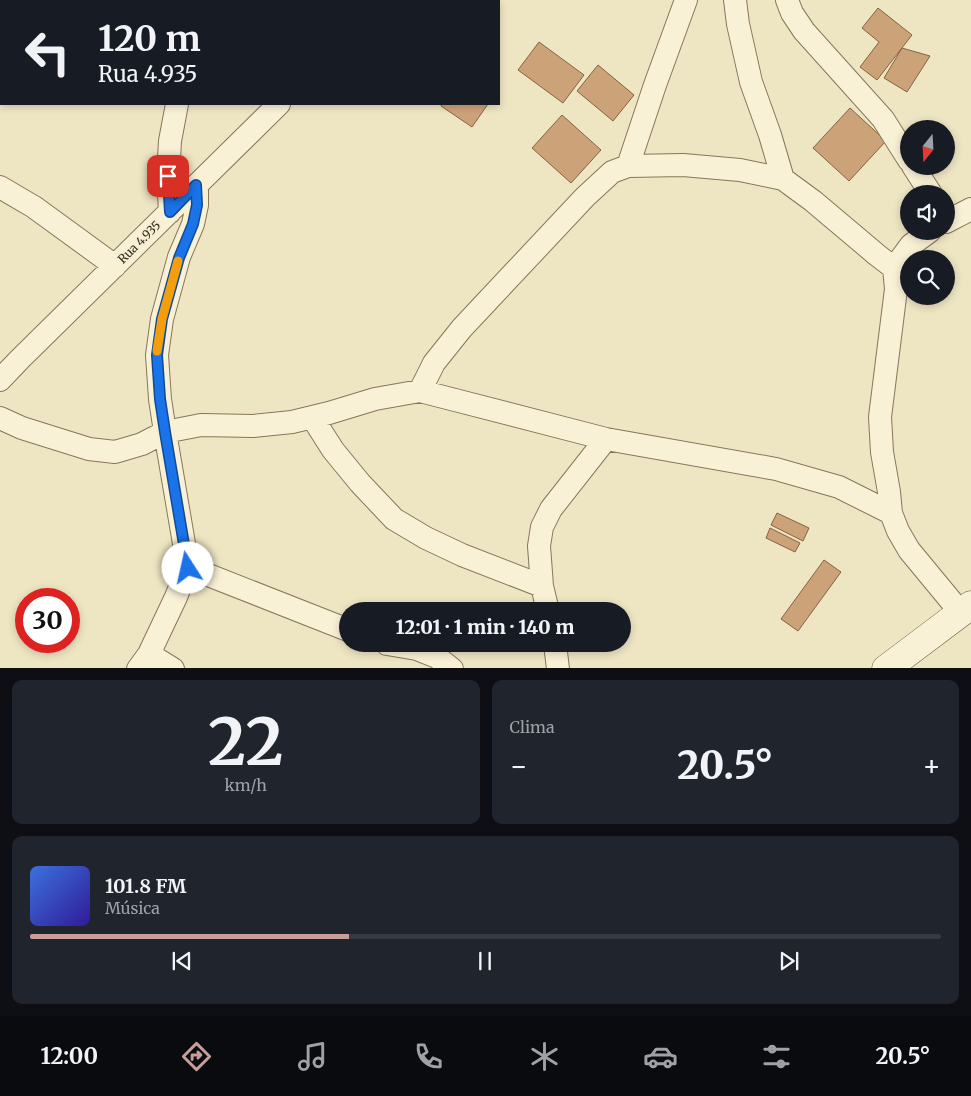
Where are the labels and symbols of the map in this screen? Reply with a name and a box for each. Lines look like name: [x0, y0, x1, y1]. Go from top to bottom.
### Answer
north arrow: [900, 120, 955, 175]
pin: [147, 155, 189, 197]
street label: Rua 4.935: [115, 218, 163, 266]
position arrow: [161, 541, 213, 593]
speed limit sign: 30: [15, 588, 80, 653]

